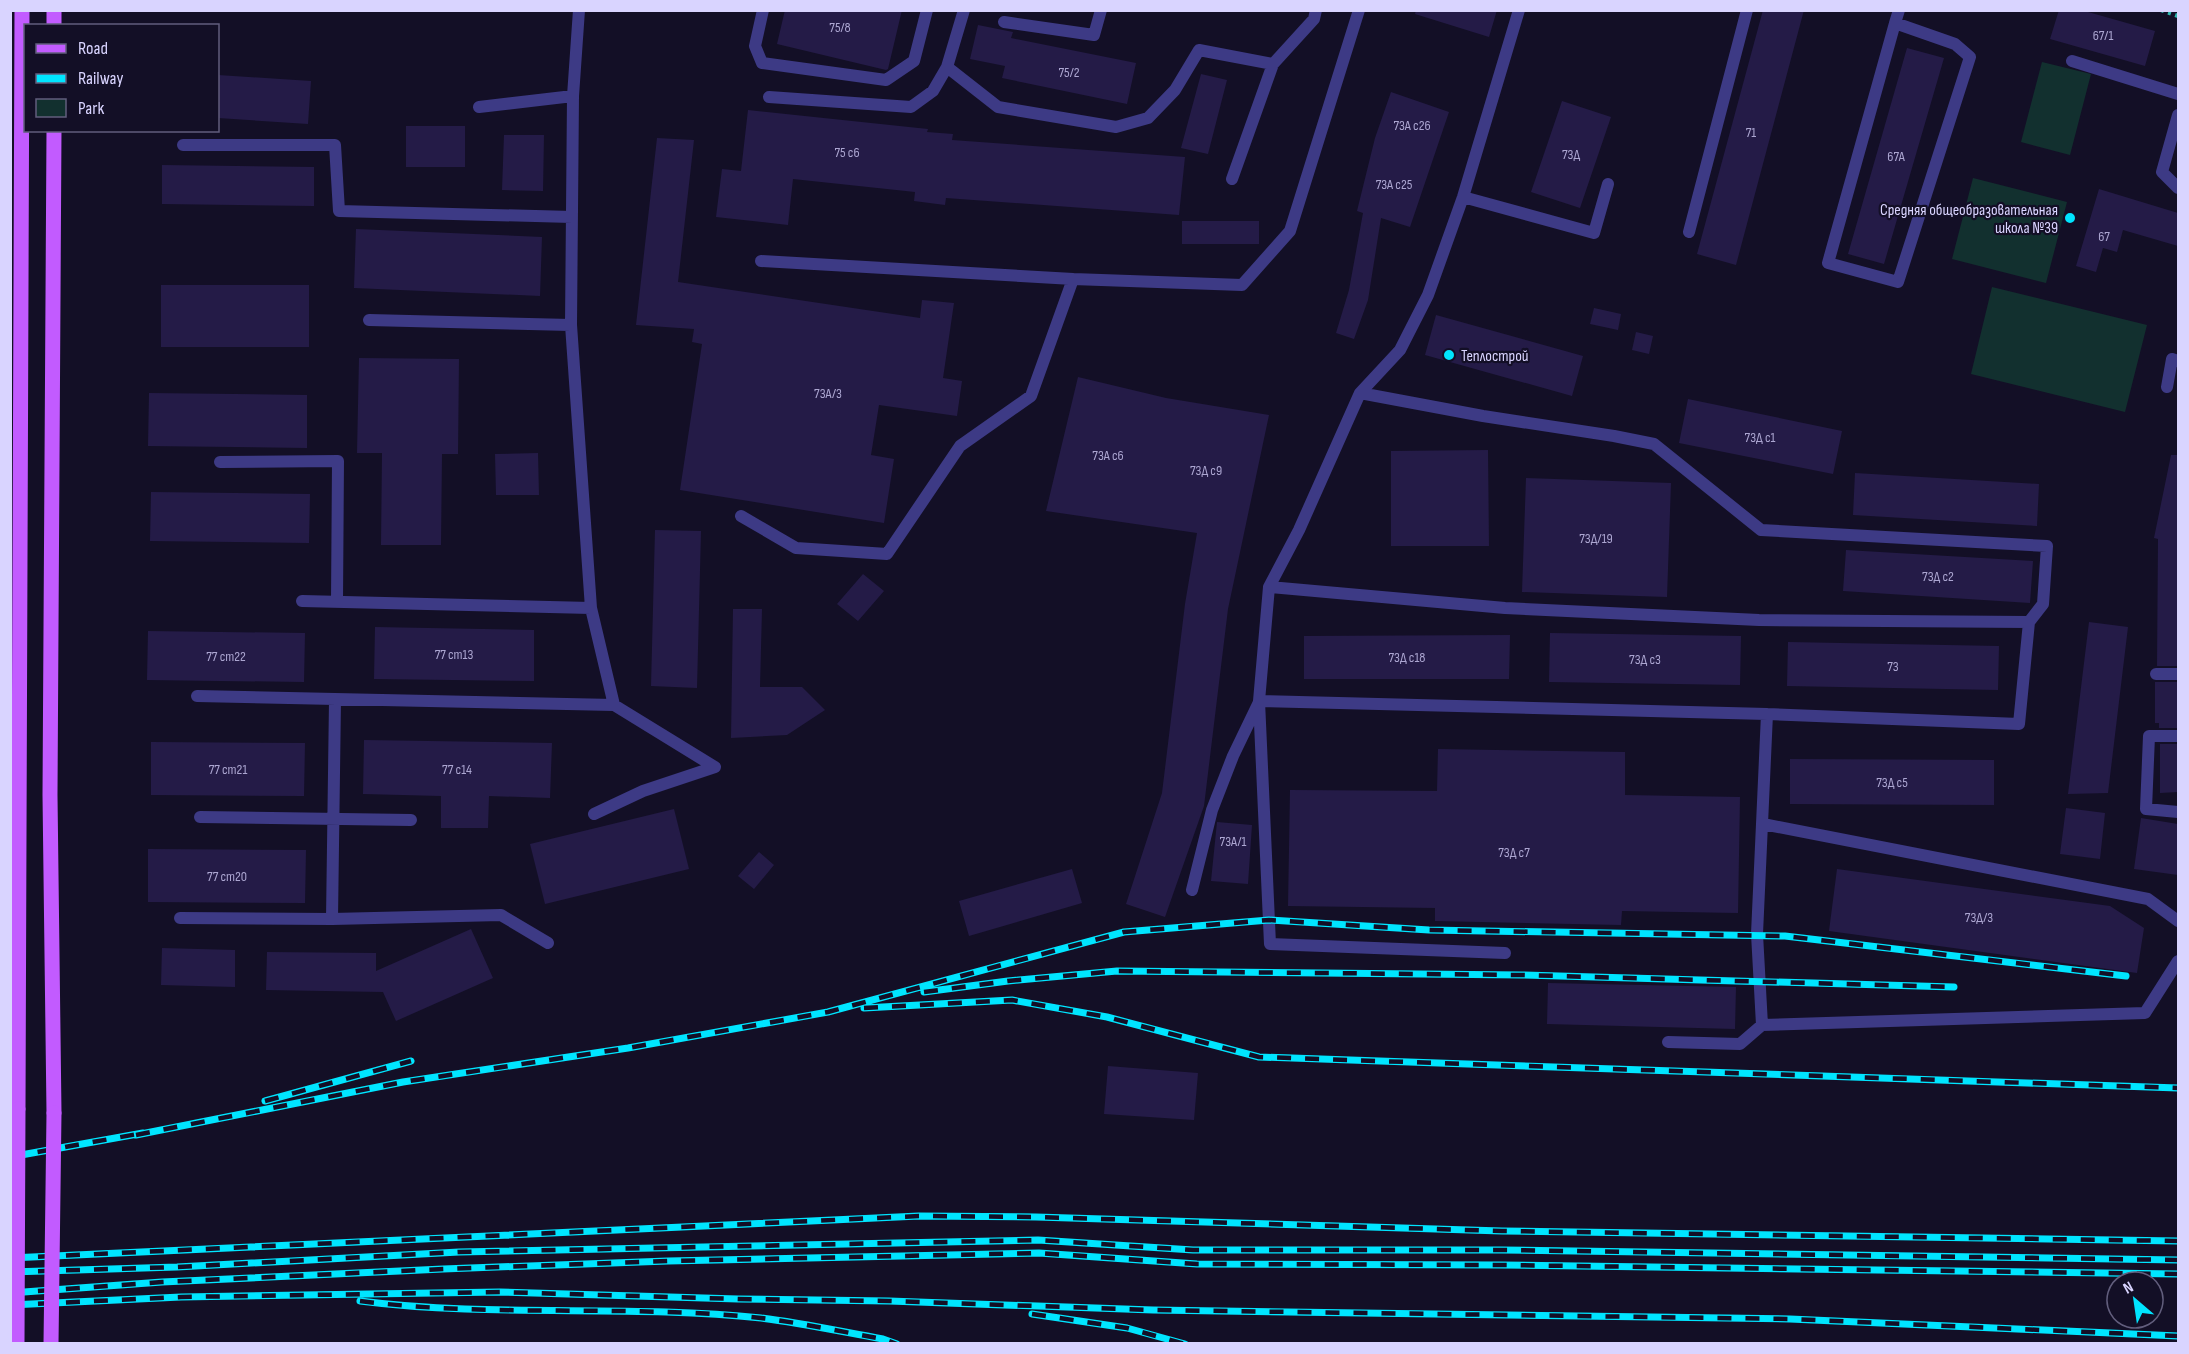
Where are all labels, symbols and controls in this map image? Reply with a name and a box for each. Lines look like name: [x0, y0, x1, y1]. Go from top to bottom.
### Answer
house number: 75/8: [829, 19, 851, 36]
legend: [24, 24, 219, 132]
house number: 67/1: [2093, 27, 2113, 44]
text: Road: [78, 38, 108, 59]
house number: 75/2: [1058, 64, 1080, 81]
text: Railway: [78, 68, 123, 89]
text: Park: [78, 98, 104, 119]
house number: 73А с26: [1393, 117, 1431, 134]
house number: 71: [1746, 124, 1756, 141]
house number: 75 с6: [834, 144, 860, 161]
house number: 73Д: [1562, 146, 1580, 163]
house number: 67А: [1887, 148, 1906, 165]
house number: 73А с25: [1376, 176, 1413, 193]
place label: Средняя общеобразовательная школа №39: [1880, 201, 2058, 238]
marker: Средняя общеобразовательная школа №39: [2063, 211, 2077, 225]
house number: 67: [2098, 228, 2110, 245]
place label: Теплострой: [1461, 347, 1529, 366]
marker: Теплострой: [1442, 348, 1456, 362]
house number: 73А/3: [814, 385, 842, 402]
house number: 73Д с1: [1745, 429, 1776, 446]
house number: 73А с6: [1092, 447, 1124, 464]
house number: 73Д с9: [1190, 462, 1222, 479]
house number: 73Д/19: [1579, 530, 1613, 547]
house number: 73Д с2: [1922, 568, 1954, 585]
house number: 77 ст13: [435, 646, 473, 663]
house number: 77 ст22: [206, 648, 246, 665]
house number: 73Д с18: [1388, 649, 1426, 666]
house number: 73Д с3: [1629, 651, 1661, 668]
house number: 73: [1887, 658, 1899, 675]
house number: 77 ст21: [209, 761, 247, 778]
house number: 77 с14: [442, 761, 472, 778]
house number: 73Д с5: [1876, 774, 1908, 791]
house number: 73А/1: [1220, 833, 1247, 850]
house number: 73Д с7: [1498, 844, 1530, 861]
house number: 77 ст20: [207, 868, 247, 885]
house number: 73Д/3: [1965, 909, 1993, 926]
north arrow: [2105, 1270, 2165, 1330]
text: N: [2120, 1278, 2137, 1299]

